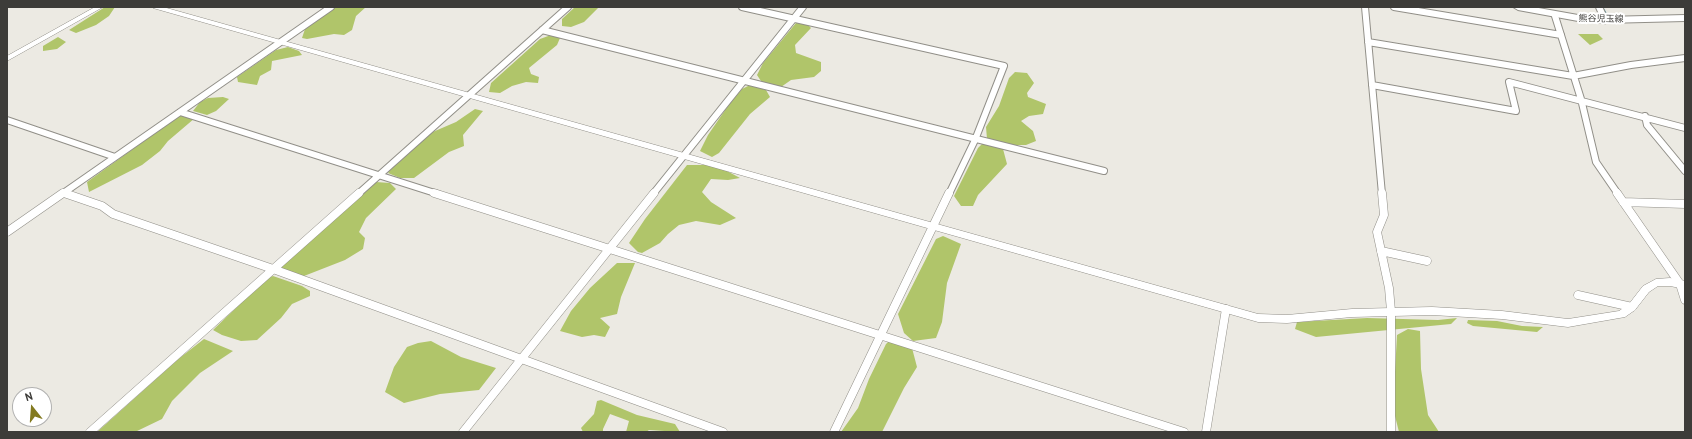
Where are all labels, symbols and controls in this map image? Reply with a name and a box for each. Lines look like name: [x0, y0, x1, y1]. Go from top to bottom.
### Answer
street label: 熊谷児玉線: [1578, 13, 1624, 25]
north arrow: [12, 387, 52, 427]
text: N: [23, 389, 34, 404]

